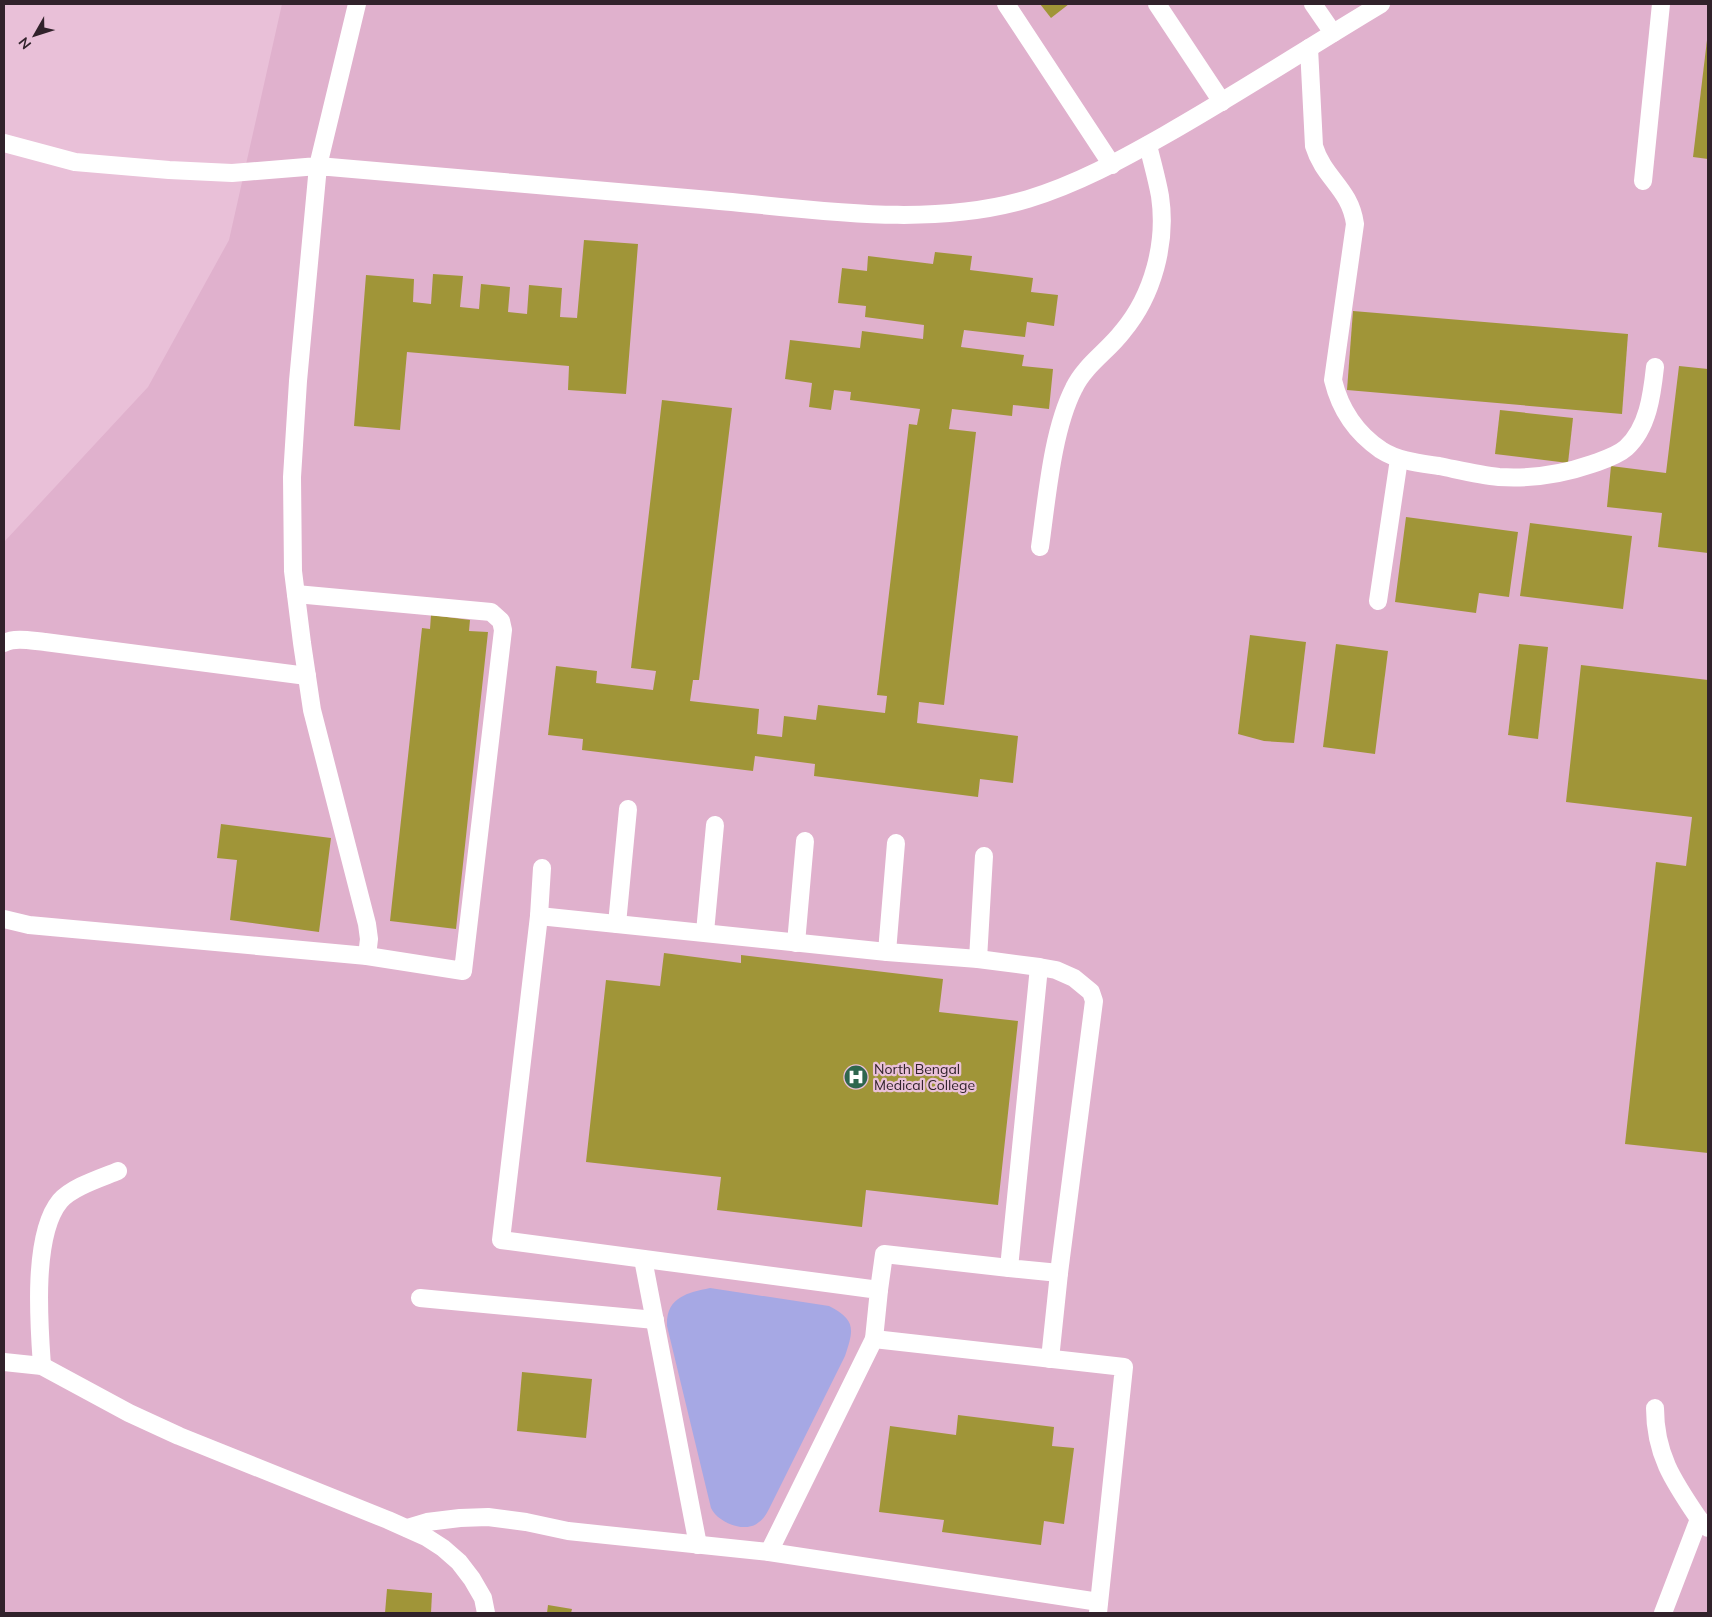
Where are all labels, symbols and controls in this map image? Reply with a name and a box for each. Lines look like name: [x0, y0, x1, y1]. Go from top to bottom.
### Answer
north arrow: [10, 10, 60, 60]
text: N: [15, 33, 35, 53]
place label: North Bengal Medical College: [874, 1060, 975, 1094]
hospital icon: North Bengal Medical College: [843, 1064, 869, 1090]

